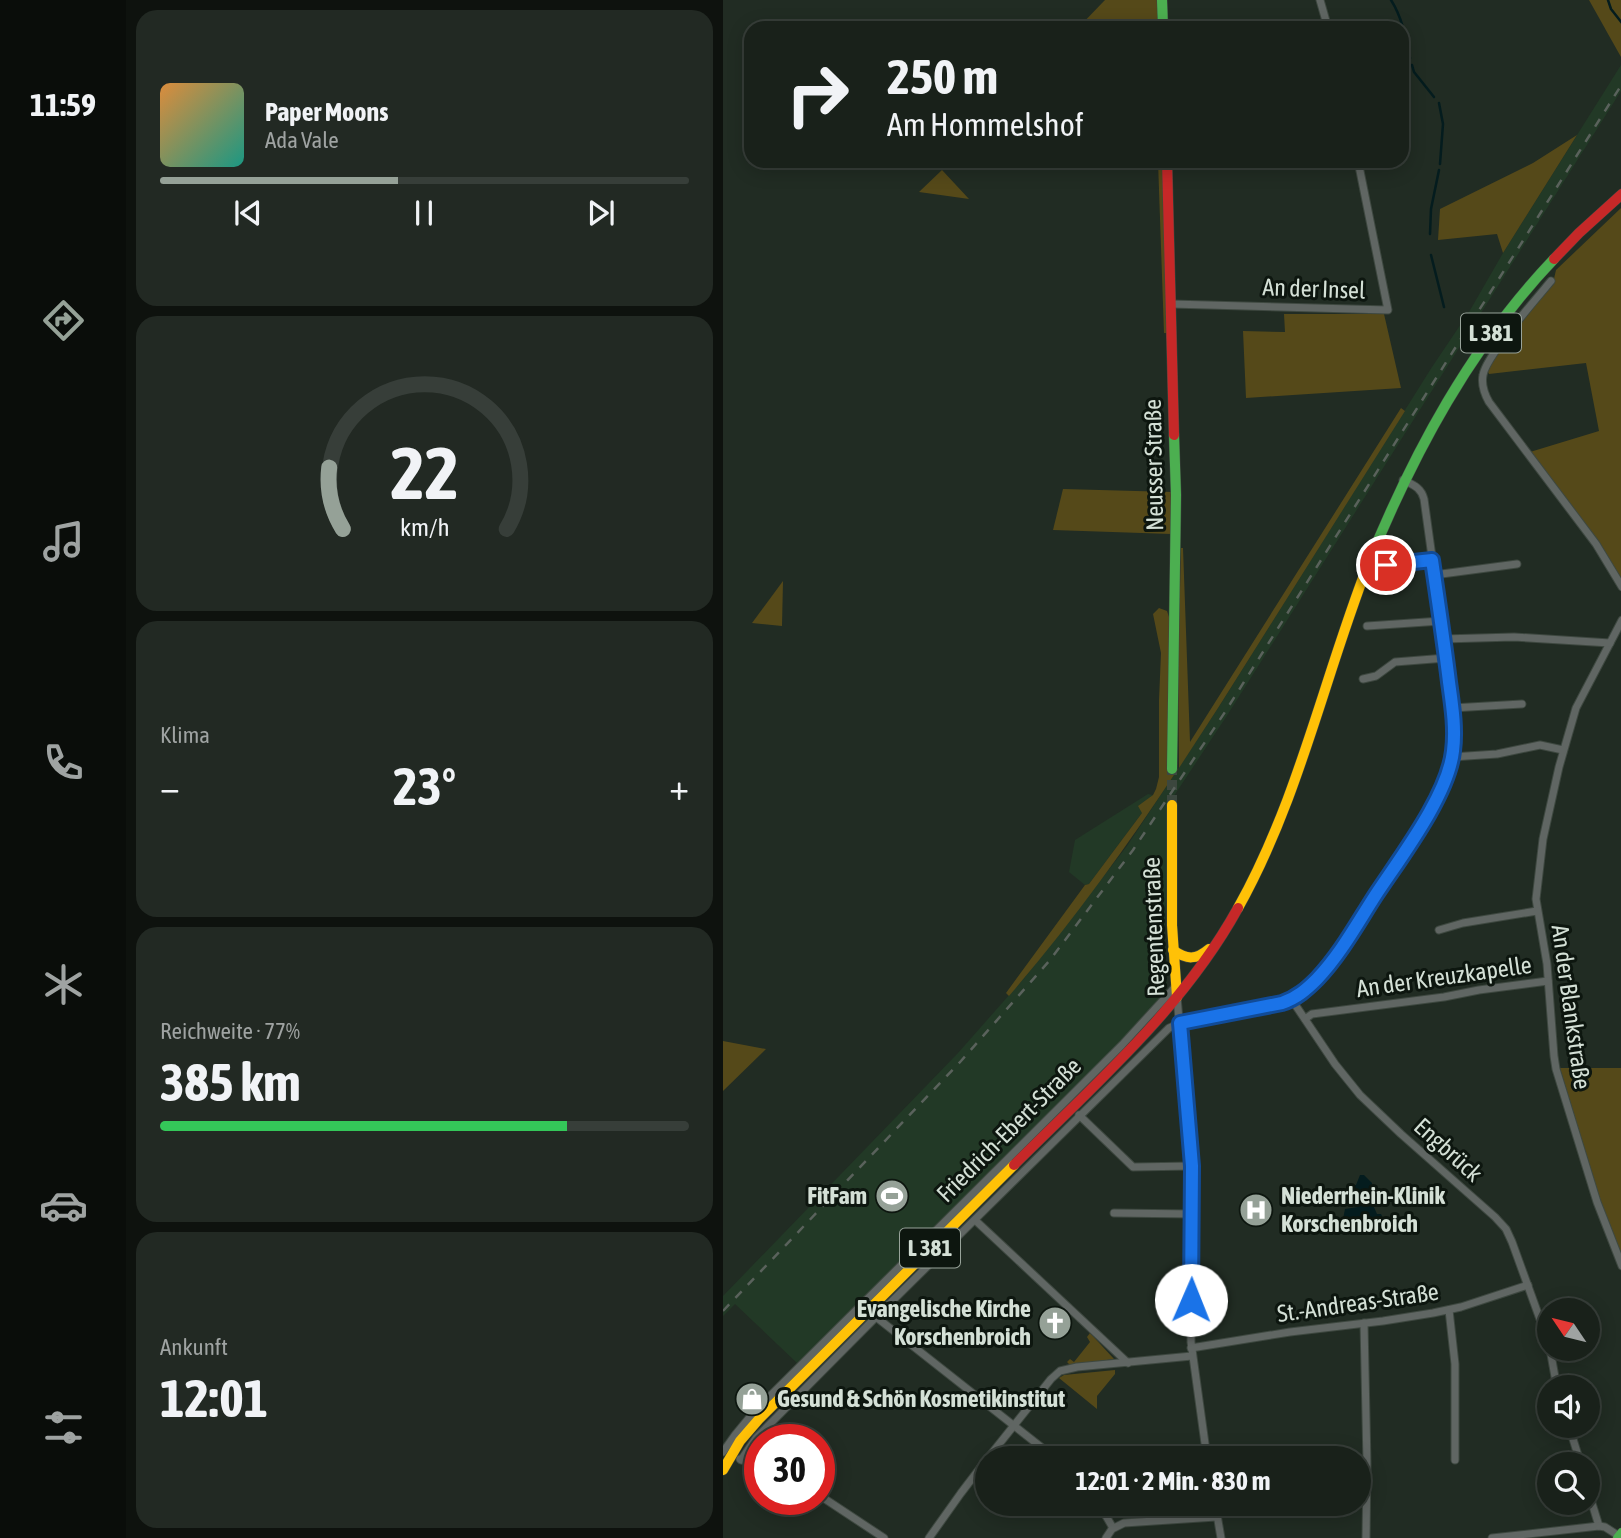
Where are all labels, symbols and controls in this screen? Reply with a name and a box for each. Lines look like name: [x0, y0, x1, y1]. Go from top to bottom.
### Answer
text: 250 m: [887, 48, 998, 104]
icon: right: [772, 49, 863, 140]
text: 11:59: [30, 86, 96, 123]
text: Paper Moons: [265, 97, 388, 127]
text: Am Hommelshof: [887, 106, 1084, 143]
text: Ada Vale: [265, 127, 339, 153]
icon: previous: [229, 194, 267, 232]
icon: pause: [405, 194, 443, 232]
icon: next: [582, 194, 620, 232]
street label: An der Insel: [1262, 273, 1366, 304]
icon: directions: [39, 296, 88, 345]
road number: L 381: [1461, 314, 1521, 352]
street label: Neusser Straße: [1139, 399, 1168, 531]
text: 22: [390, 432, 459, 515]
text: km/h: [400, 513, 449, 541]
icon: music: [39, 517, 88, 566]
pin: [1356, 535, 1416, 595]
icon: arrive: [1367, 546, 1405, 584]
text: Klima: [160, 722, 210, 748]
icon: phone: [39, 738, 88, 787]
text: 23°: [393, 756, 456, 816]
text: −: [160, 765, 180, 808]
text: +: [669, 765, 689, 808]
street label: Regentenstraße: [1138, 857, 1169, 997]
street label: An der Blankstraße: [1547, 923, 1596, 1091]
street label: An der Kreuzkapelle: [1355, 951, 1533, 1002]
icon: climate: [39, 960, 88, 1009]
text: Reichweite · 77%: [160, 1018, 300, 1044]
text: 385 km: [160, 1052, 301, 1112]
street label: Friedrich-Ebert-Straße: [931, 1052, 1086, 1207]
street label: Engbrück: [1409, 1112, 1488, 1187]
sports icon: FitFam: [873, 1177, 911, 1215]
icon: car: [39, 1181, 88, 1230]
place label: FitFam: [807, 1182, 867, 1209]
place label: Niederrhein-Klinik Korschenbroich: [1281, 1182, 1445, 1237]
hospital icon: Niederrhein-Klinik Korschenbroich: [1237, 1191, 1275, 1229]
road number: L 381: [900, 1228, 960, 1268]
position arrow: [1154, 1263, 1228, 1337]
street label: St.-Andreas-Straße: [1276, 1278, 1440, 1327]
place label: Evangelische Kirche Korschenbroich: [857, 1295, 1031, 1350]
north arrow: [1537, 1298, 1600, 1362]
map controls: [1537, 1298, 1600, 1515]
church icon: Evangelische Kirche Korschenbroich: [1036, 1304, 1074, 1342]
text: Ankunft: [160, 1334, 228, 1360]
text: 12:01: [160, 1368, 268, 1428]
button: sound: [1537, 1375, 1600, 1438]
shop icon: Gesund & Schön Kosmetikinstitut: [733, 1380, 771, 1418]
place label: Gesund & Schön Kosmetikinstitut: [777, 1385, 1065, 1412]
icon: filters: [39, 1403, 88, 1452]
speed limit sign: 30: [744, 1424, 835, 1515]
button: search: [1537, 1452, 1600, 1515]
text: 12:01 · 2 Min. · 830 m: [1076, 1466, 1270, 1496]

